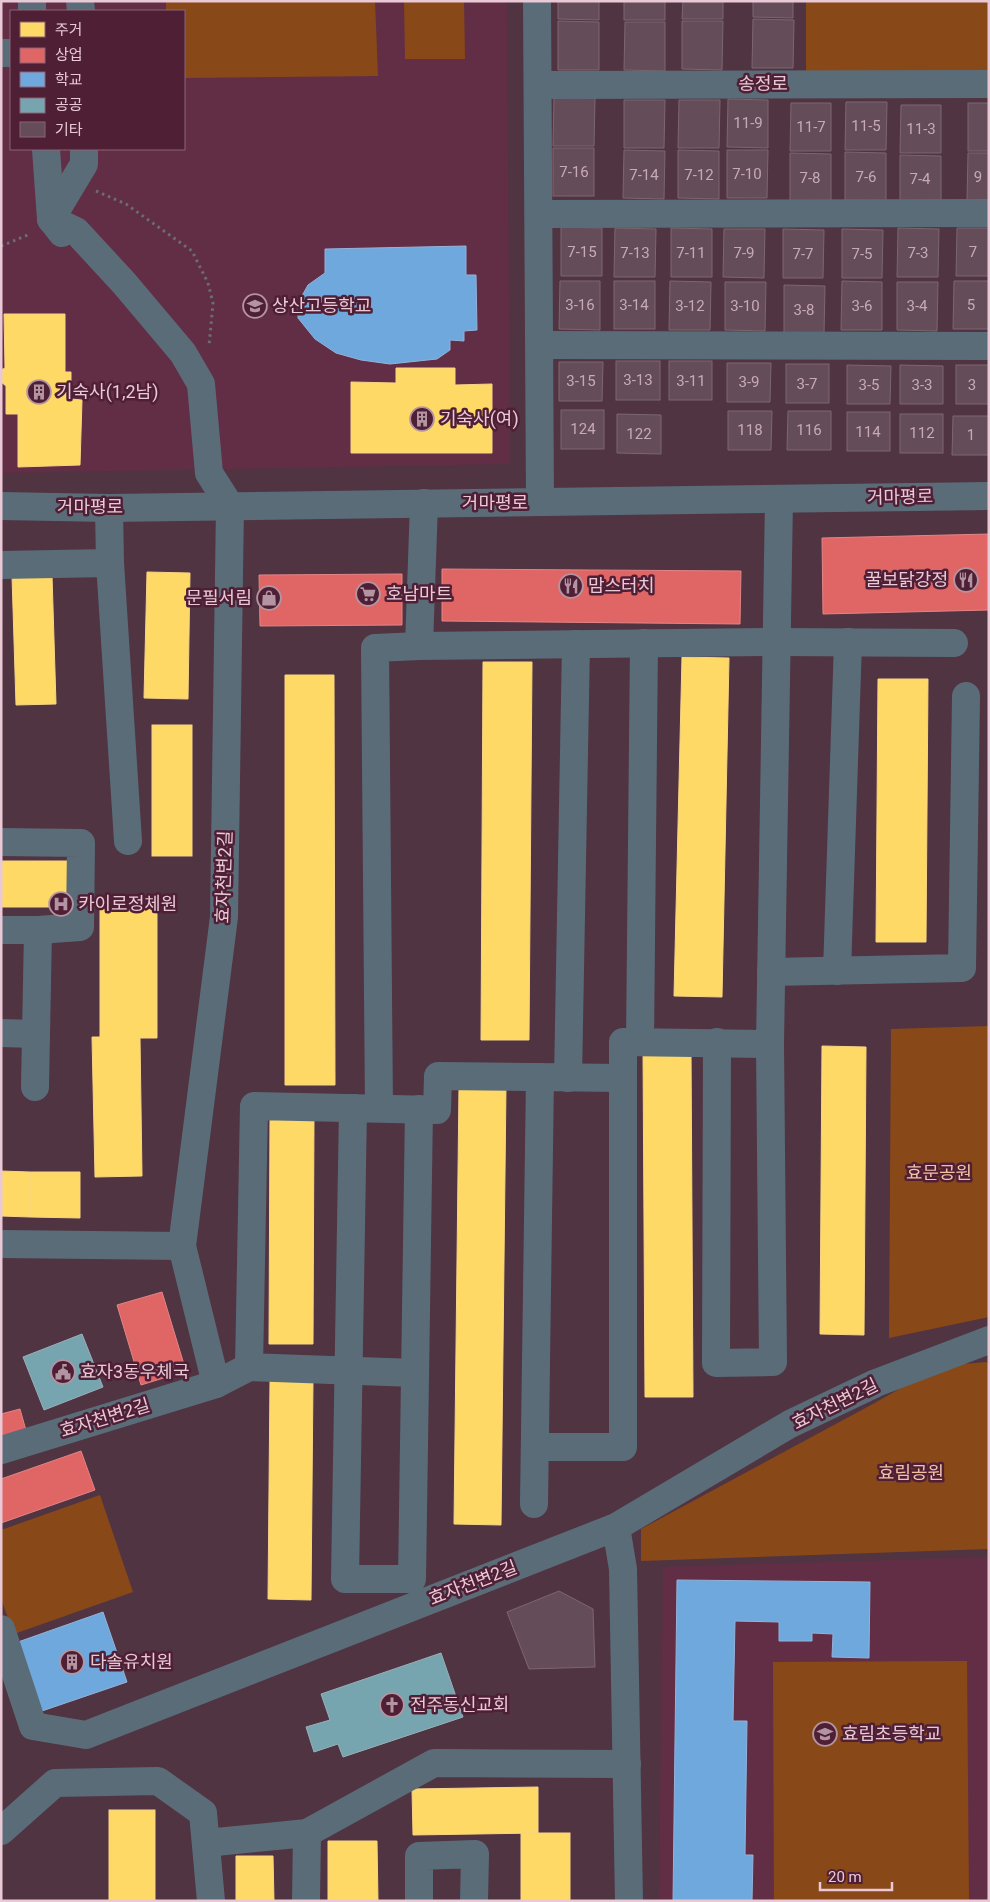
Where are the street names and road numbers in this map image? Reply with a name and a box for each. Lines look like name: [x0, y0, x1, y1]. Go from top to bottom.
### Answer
street label: 송정로: [738, 73, 788, 94]
street label: 거마평로: [867, 485, 933, 508]
street label: 거마평로: [462, 492, 528, 513]
street label: 거마평로: [57, 496, 123, 517]
street label: 효자천변2길: [211, 830, 236, 924]
street label: 효자천변2길: [788, 1374, 881, 1433]
street label: 효자천변2길: [57, 1394, 152, 1441]
street label: 효자천변2길: [426, 1556, 520, 1609]

